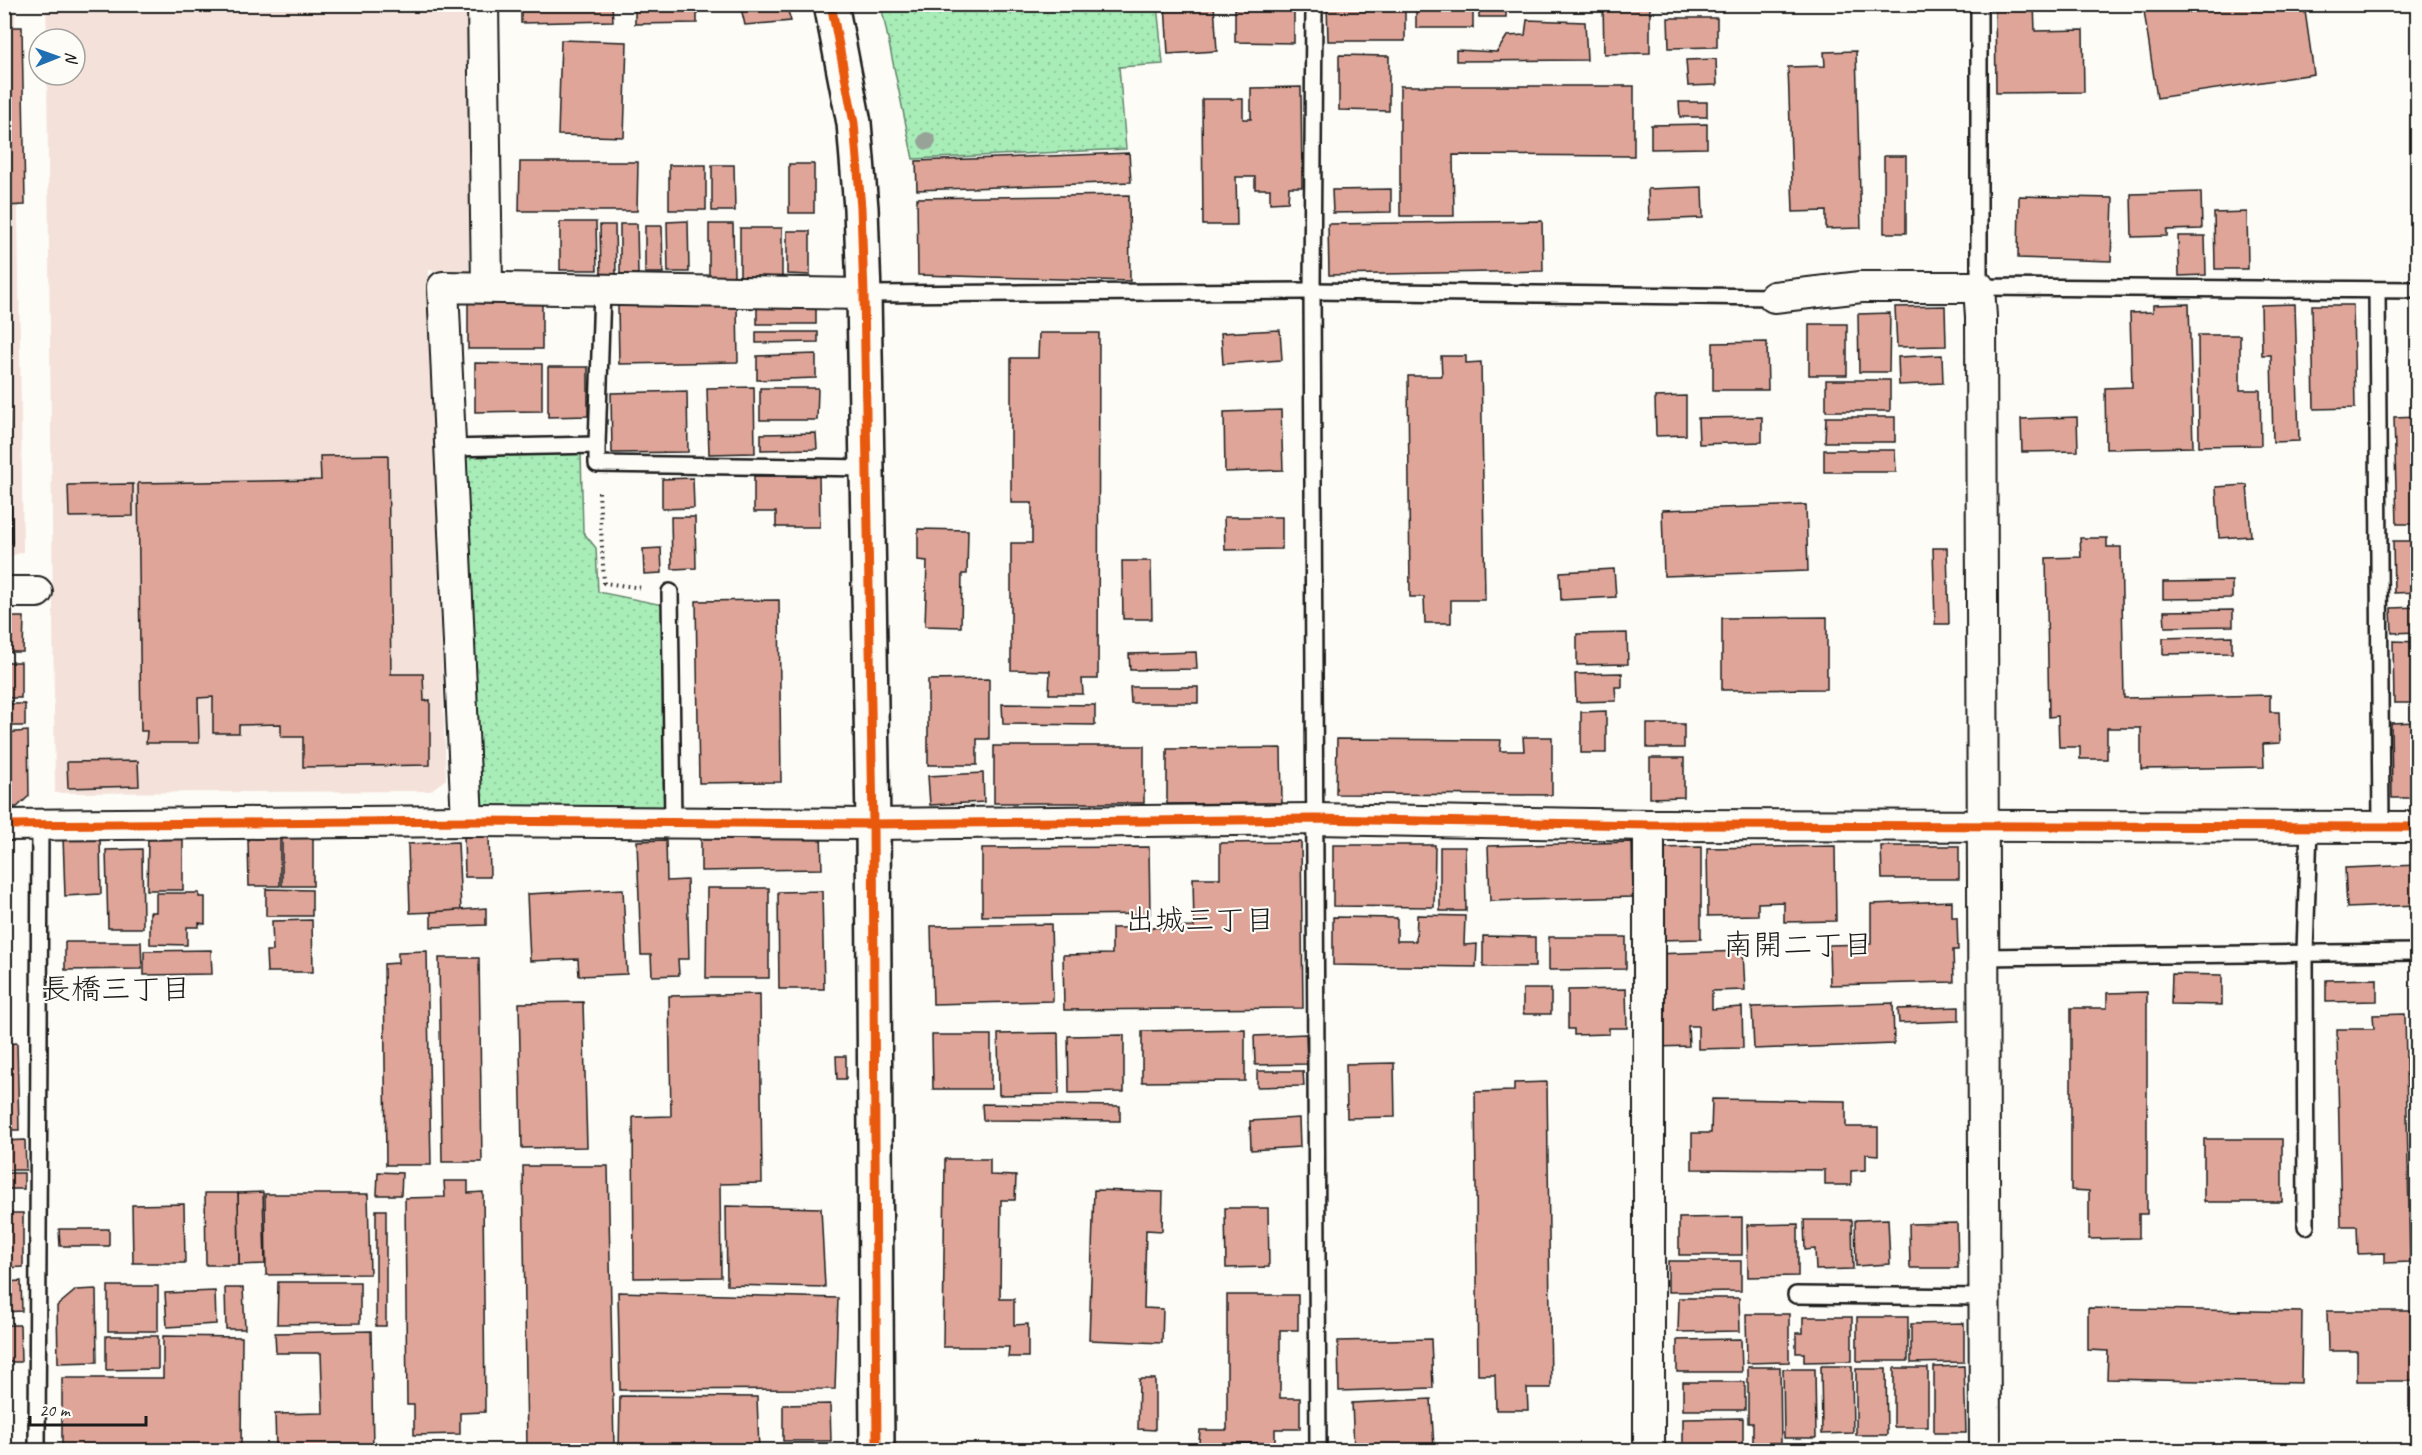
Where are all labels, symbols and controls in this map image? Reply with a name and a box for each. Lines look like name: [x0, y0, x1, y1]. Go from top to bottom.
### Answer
north arrow: [27, 27, 87, 87]
text: N: [61, 52, 81, 65]
district label: 出城三丁目: [1125, 901, 1275, 939]
district label: 南開二丁目: [1723, 926, 1873, 964]
district label: 長橋三丁目: [41, 970, 191, 1008]
scale bar: [30, 1389, 146, 1427]
text: 20 m: [39, 1399, 72, 1421]

